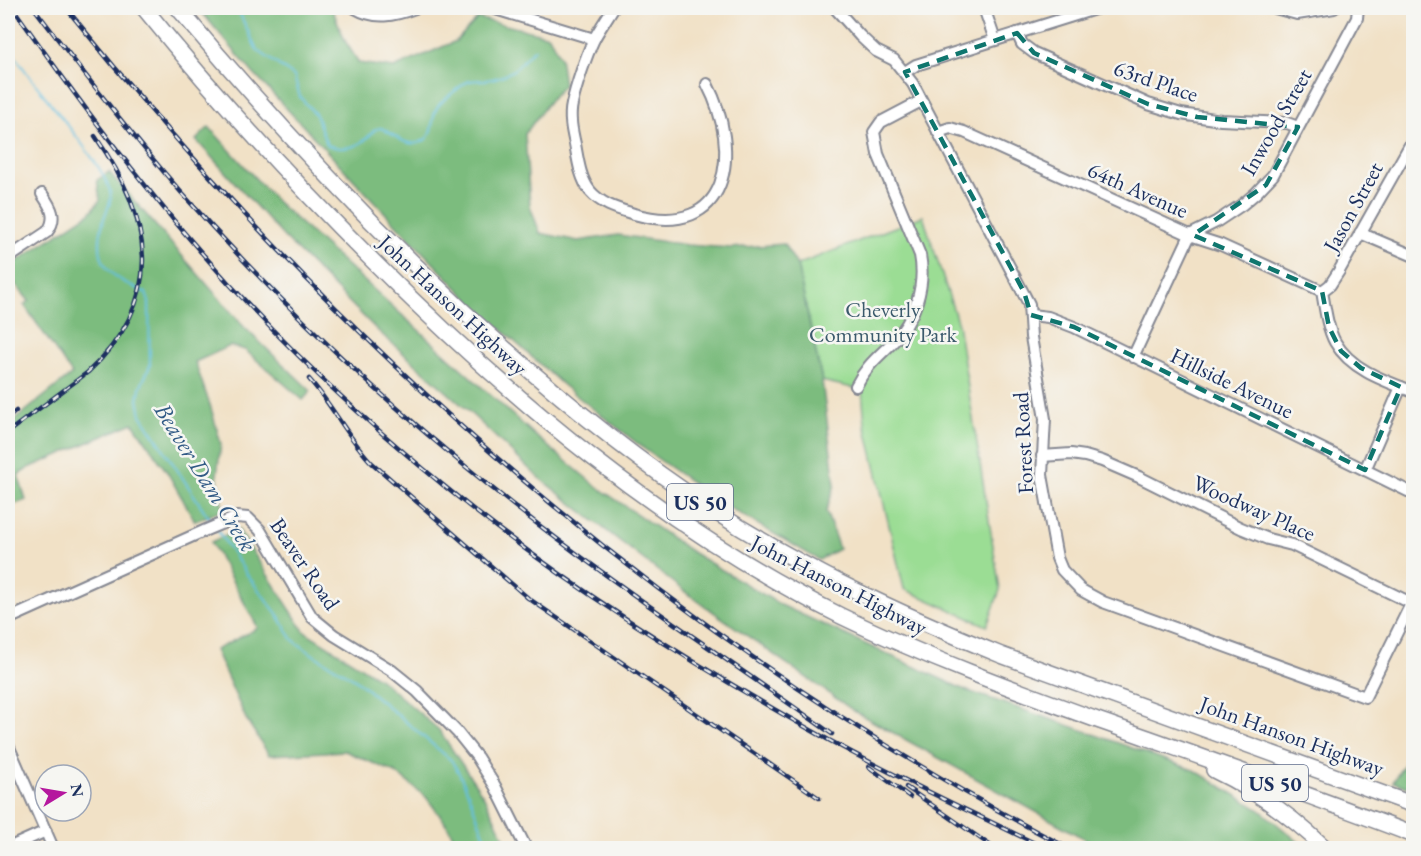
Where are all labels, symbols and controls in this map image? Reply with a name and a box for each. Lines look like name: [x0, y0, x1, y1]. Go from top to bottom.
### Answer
street label: 63rd Place: [1110, 53, 1202, 109]
street label: Inwood Street: [1234, 63, 1318, 181]
street label: 64th Avenue: [1083, 155, 1193, 225]
street label: Jason Street: [1315, 157, 1390, 259]
street label: John Hanson Highway: [371, 227, 534, 382]
park label: Cheverly Community Park: [809, 295, 958, 349]
street label: Hillside Avenue: [1166, 341, 1299, 425]
street label: Forest Road: [1006, 391, 1040, 495]
water label: Beaver Dam Creek: [147, 396, 264, 557]
street label: Woodway Place: [1188, 468, 1320, 548]
road number: US 50: [667, 484, 733, 520]
street label: Beaver Road: [264, 512, 347, 616]
street label: John Hanson Highway: [744, 527, 932, 642]
street label: John Hanson Highway: [1194, 688, 1389, 783]
north arrow: [33, 763, 93, 823]
road number: US 50: [1242, 765, 1308, 801]
text: N: [66, 782, 89, 799]

